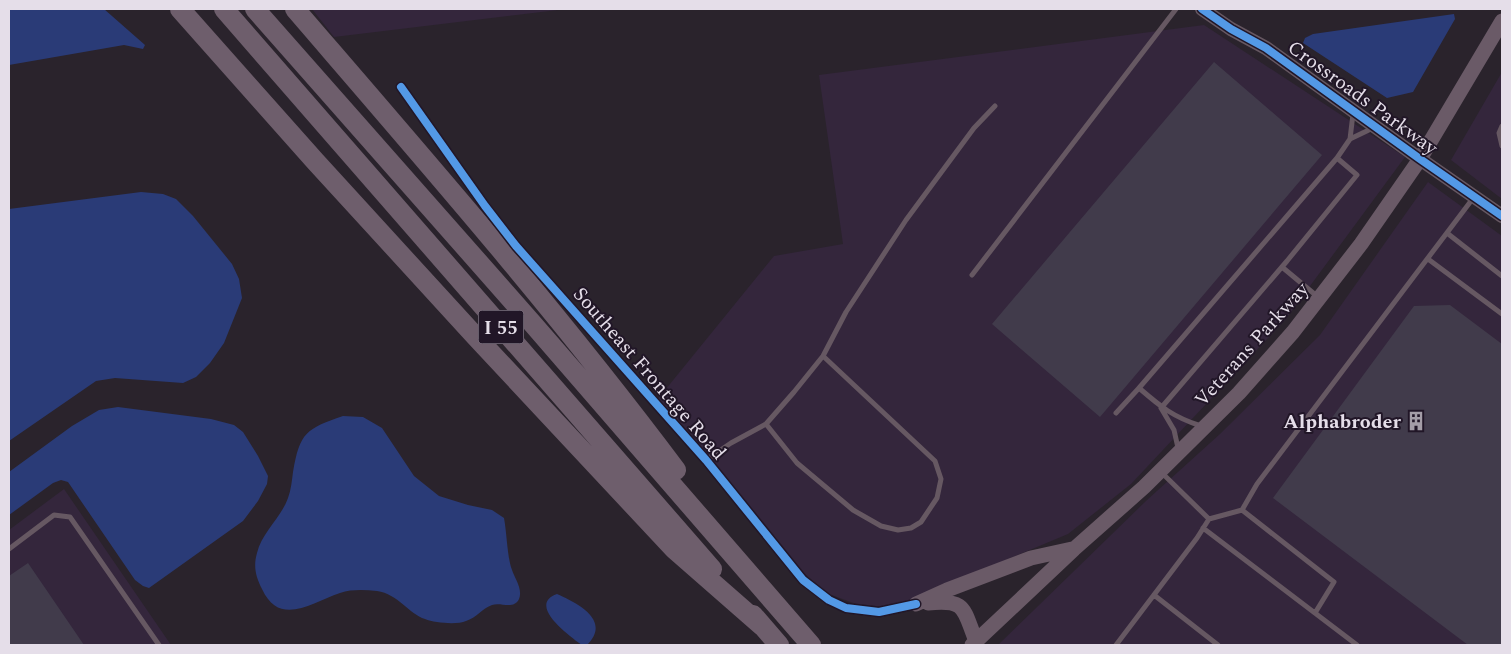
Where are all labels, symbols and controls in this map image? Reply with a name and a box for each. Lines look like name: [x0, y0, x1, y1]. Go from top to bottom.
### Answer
street label: Crossroads Parkway: [1281, 33, 1445, 163]
street label: Veterans Parkway: [1187, 275, 1317, 414]
street label: Southeast Frontage Road: [565, 280, 733, 467]
road number: I 55: [478, 311, 524, 344]
place label: Alphabroder: [1283, 407, 1401, 437]
building icon: Alphabroder: [1405, 410, 1427, 432]

